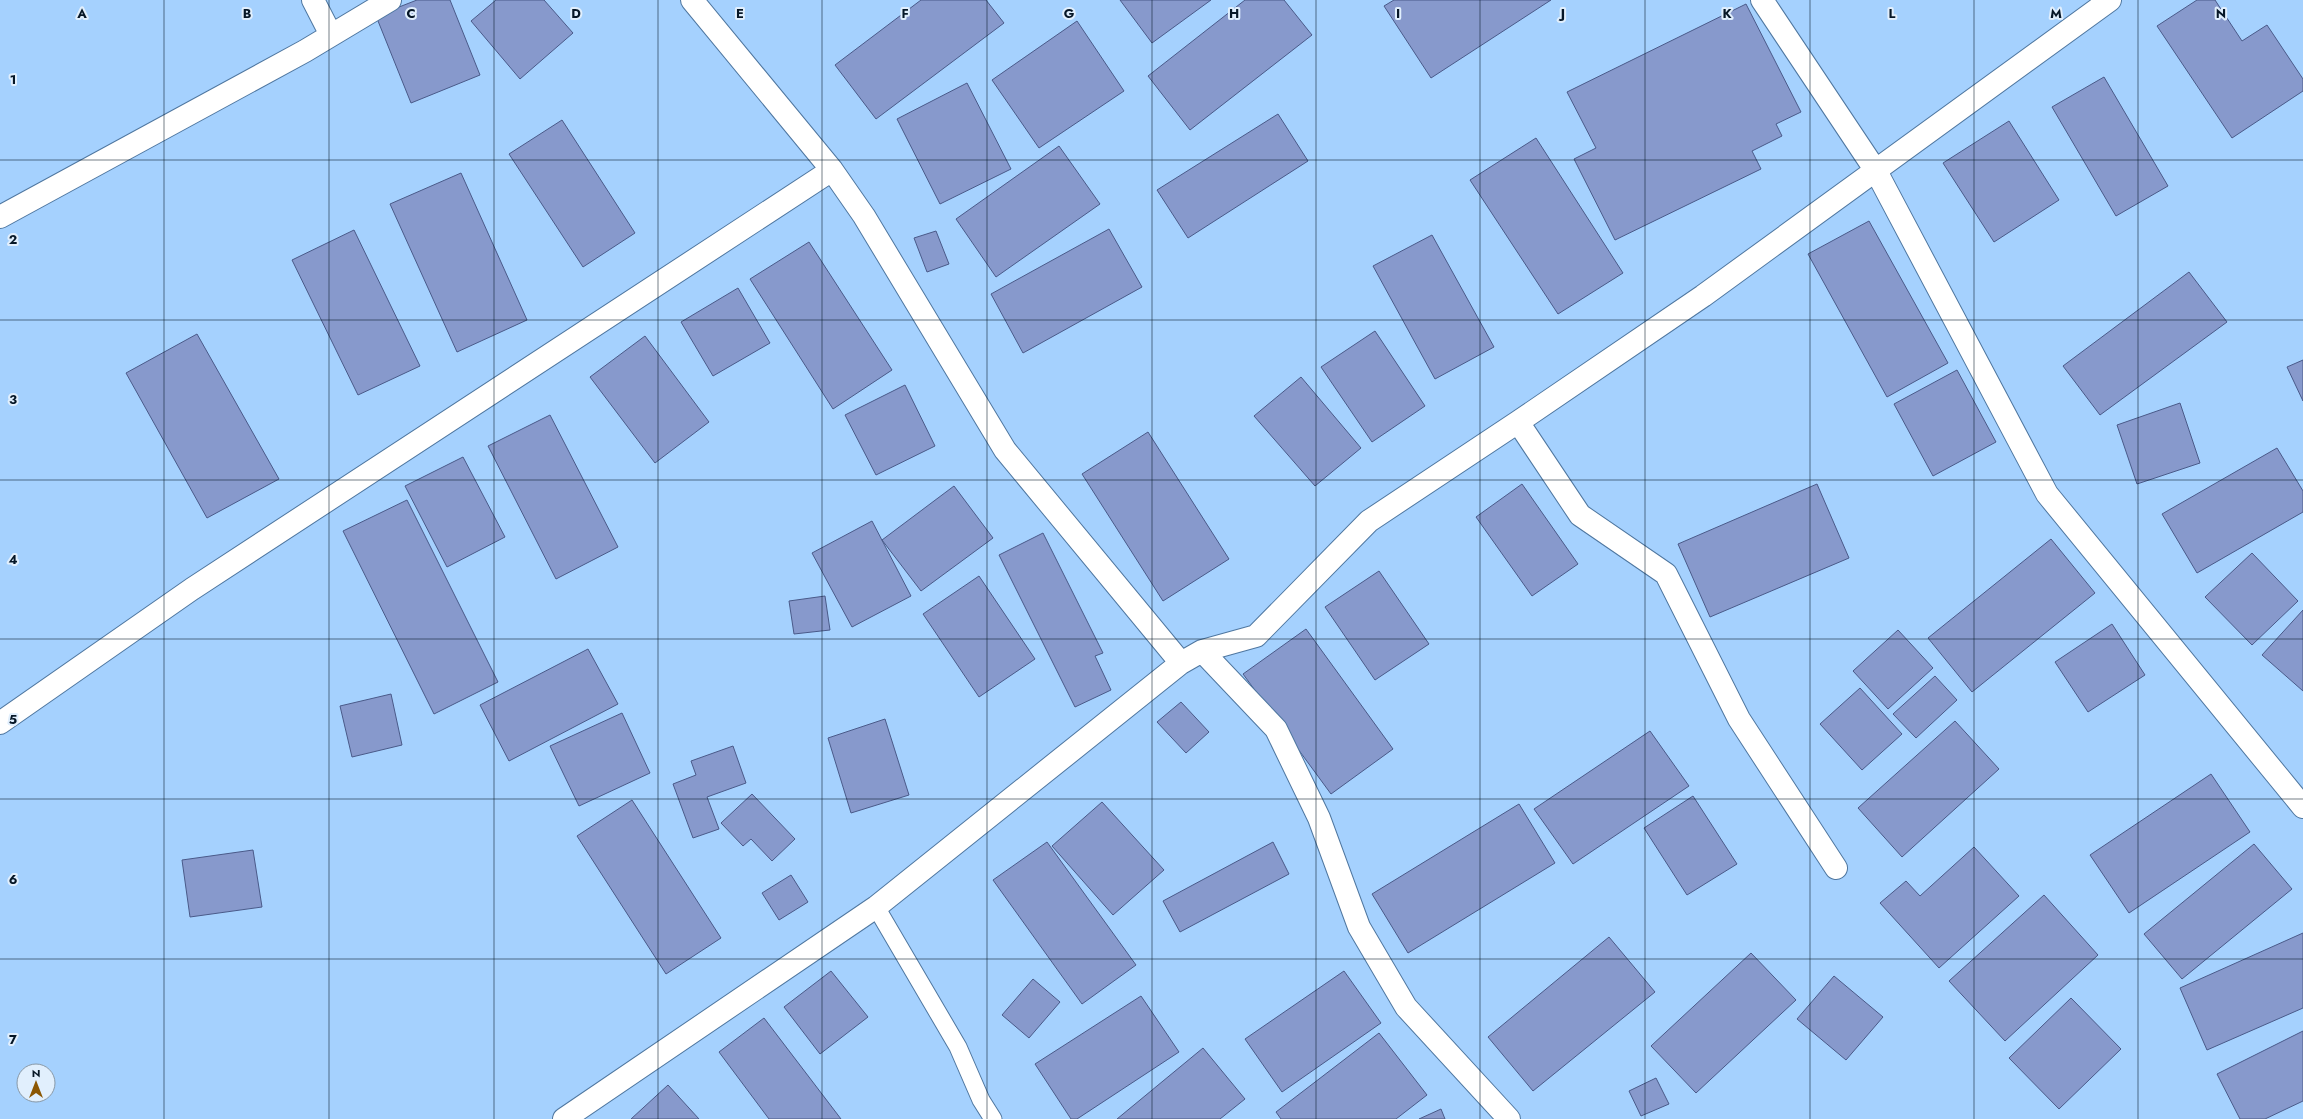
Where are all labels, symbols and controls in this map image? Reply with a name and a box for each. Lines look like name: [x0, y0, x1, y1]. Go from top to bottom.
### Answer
text: A: [76, 4, 87, 23]
text: B: [243, 4, 252, 23]
text: C: [406, 4, 416, 23]
text: D: [571, 4, 581, 23]
text: E: [736, 4, 744, 23]
text: F: [901, 4, 909, 23]
text: G: [1064, 4, 1075, 23]
text: H: [1229, 4, 1239, 23]
text: I: [1396, 4, 1400, 23]
text: J: [1558, 4, 1565, 23]
text: K: [1722, 4, 1732, 23]
text: L: [1889, 4, 1896, 23]
text: M: [2050, 4, 2062, 23]
text: N: [2216, 4, 2226, 23]
text: 1: [10, 70, 16, 89]
text: 2: [9, 230, 17, 249]
text: 3: [9, 390, 17, 409]
text: 4: [8, 550, 18, 569]
text: 5: [9, 710, 17, 729]
text: 6: [9, 870, 18, 889]
text: 7: [9, 1030, 17, 1049]
north arrow: [16, 1063, 56, 1103]
text: N: [32, 1065, 40, 1081]

